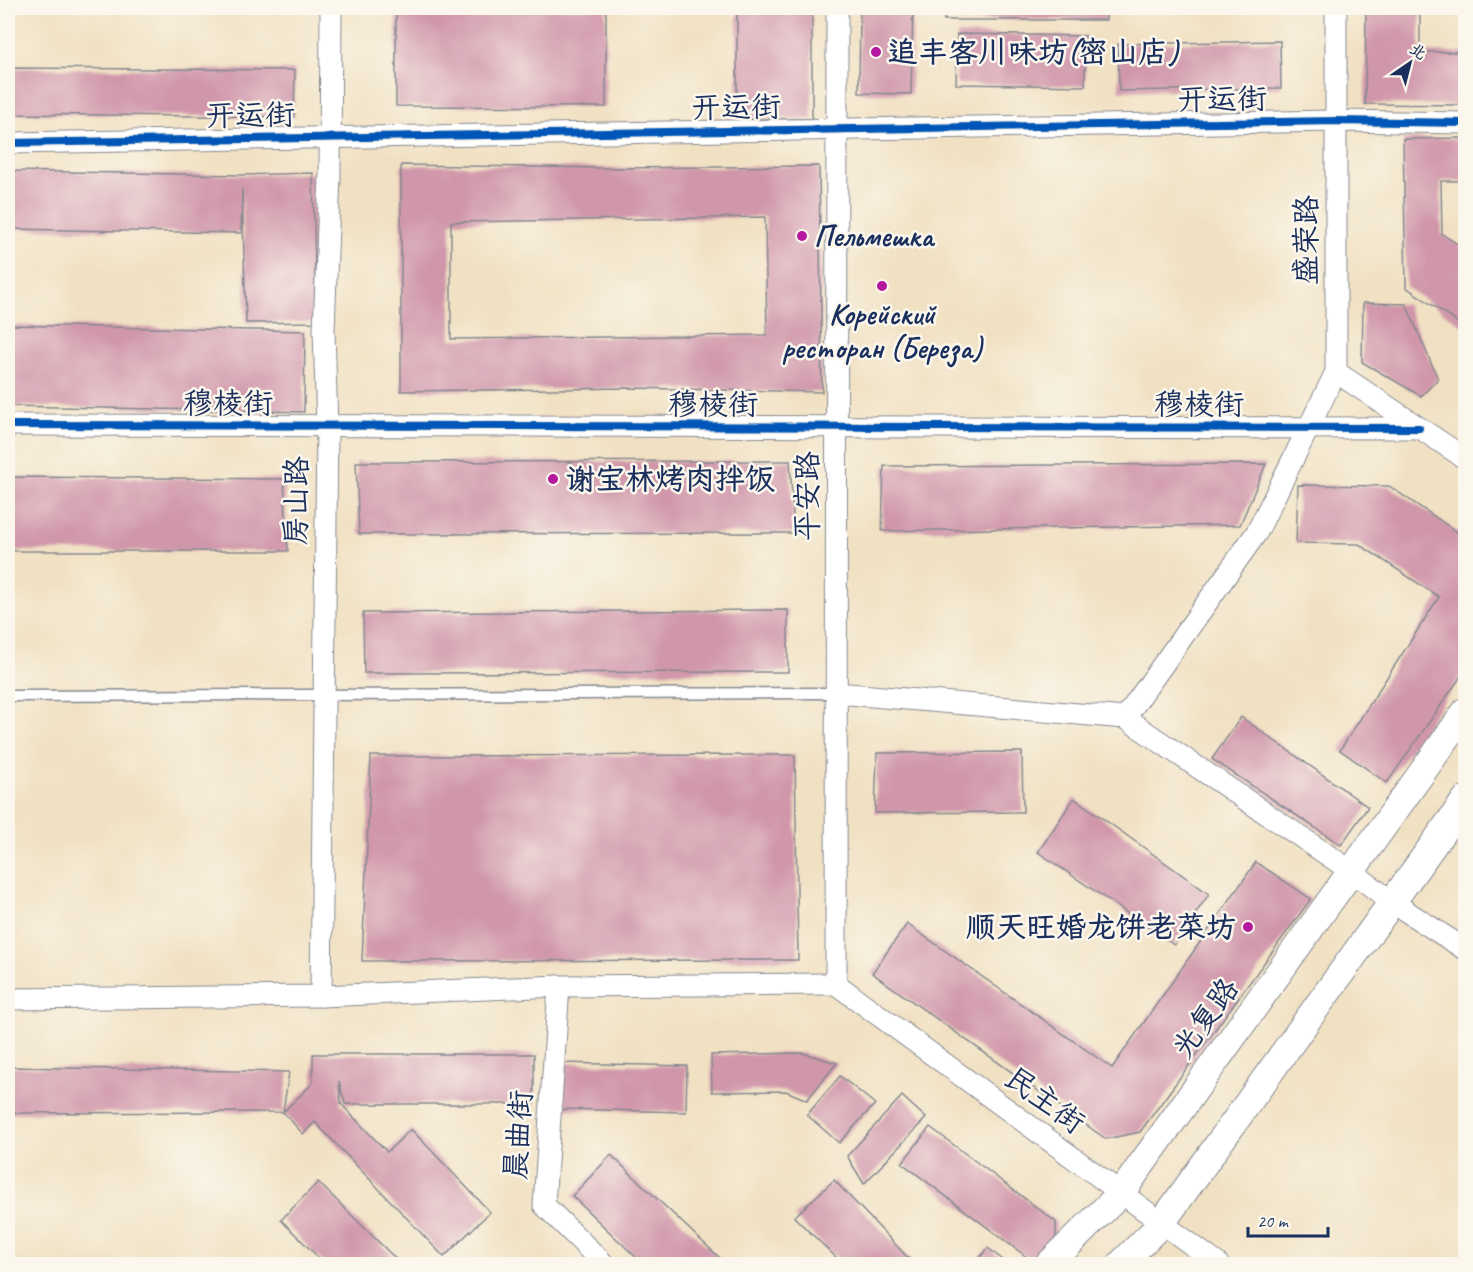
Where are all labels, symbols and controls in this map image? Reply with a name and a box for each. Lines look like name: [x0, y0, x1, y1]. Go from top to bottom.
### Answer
place label: 追丰客川味坊(密山店): [888, 33, 1180, 71]
north arrow: [1380, 33, 1440, 93]
text: 北: [1406, 39, 1430, 64]
marker: 追丰客川味坊(密山店): [869, 45, 883, 59]
street label: 开运街: [1177, 79, 1267, 119]
street label: 开运街: [691, 87, 781, 127]
street label: 开运街: [205, 95, 295, 135]
street label: 盛荣路: [1287, 195, 1325, 285]
place label: Пельмешка: [814, 217, 936, 255]
marker: Пельмешка: [795, 229, 809, 243]
marker: Корейский ресторан (Береза): [875, 279, 889, 293]
place label: Корейский ресторан (Береза): [782, 295, 984, 368]
street label: 穆棱街: [183, 384, 273, 422]
street label: 穆棱街: [668, 385, 758, 423]
street label: 穆棱街: [1154, 385, 1244, 423]
street label: 平安路: [788, 451, 826, 541]
street label: 房山路: [276, 456, 316, 546]
place label: 谢宝林烤肉拌饭: [565, 460, 775, 498]
marker: 谢宝林烤肉拌饭: [546, 472, 560, 486]
place label: 顺天旺婚龙饼老菜坊: [966, 908, 1236, 946]
marker: 顺天旺婚龙饼老菜坊: [1241, 920, 1255, 934]
street label: 光复路: [1163, 970, 1247, 1066]
street label: 民主街: [997, 1058, 1093, 1142]
street label: 晨曲街: [496, 1089, 540, 1181]
scale bar: [1248, 1200, 1328, 1238]
text: 20 m: [1257, 1210, 1290, 1232]

